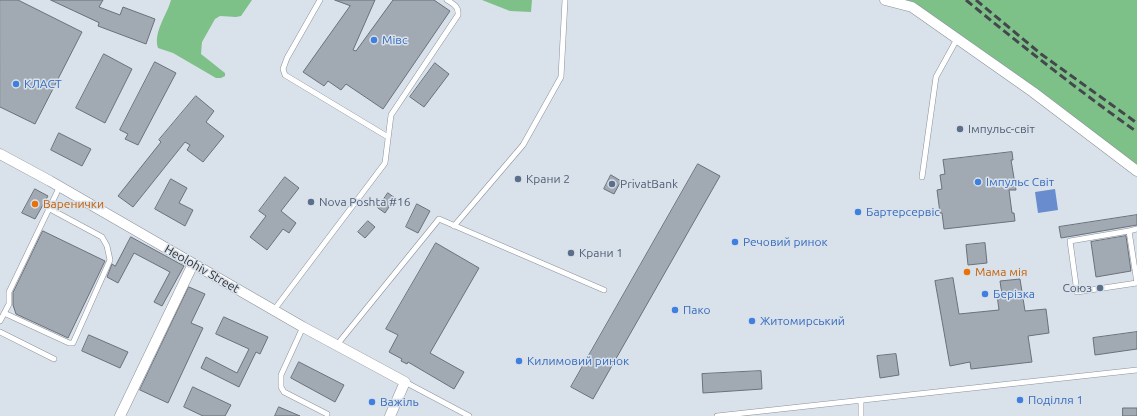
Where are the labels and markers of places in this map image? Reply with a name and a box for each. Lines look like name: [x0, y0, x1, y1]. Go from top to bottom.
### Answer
place label: Мівс: [382, 33, 408, 47]
marker: Мівс: [369, 35, 379, 45]
place label: КЛАСТ: [24, 77, 62, 91]
marker: КЛАСТ: [11, 79, 21, 89]
place label: Імпульс-світ: [968, 122, 1035, 136]
marker: Імпульс-світ: [955, 124, 965, 134]
place label: Крани 2: [526, 172, 570, 186]
marker: Крани 2: [513, 174, 523, 184]
place label: Імпульс Світ: [986, 175, 1054, 189]
place label: PrivatBank: [620, 177, 678, 191]
marker: Імпульс Світ: [973, 177, 983, 187]
marker: PrivatBank: [607, 179, 617, 189]
place label: Nova Poshta #16: [319, 195, 410, 209]
place label: Варенички: [43, 197, 104, 211]
marker: Nova Poshta #16: [306, 197, 316, 207]
marker: Варенички: [30, 199, 40, 209]
place label: Бартерсервіс: [866, 205, 940, 219]
marker: Бартерсервіс: [853, 207, 863, 217]
place label: Речовий ринок: [743, 235, 828, 249]
marker: Речовий ринок: [730, 237, 740, 247]
place label: Крани 1: [579, 246, 623, 260]
marker: Крани 1: [566, 248, 576, 258]
place label: Мама мія: [975, 265, 1027, 279]
marker: Мама мія: [962, 267, 972, 277]
place label: Союз: [1062, 281, 1092, 295]
marker: Союз: [1095, 283, 1105, 293]
place label: Берізка: [993, 287, 1035, 301]
marker: Берізка: [980, 289, 990, 299]
place label: Пако: [683, 303, 710, 317]
marker: Пако: [670, 305, 680, 315]
place label: Житомирський: [760, 314, 845, 328]
marker: Житомирський: [747, 316, 757, 326]
place label: Килимовий ринок: [527, 354, 629, 368]
marker: Килимовий ринок: [514, 356, 524, 366]
place label: Поділля 1: [1028, 393, 1083, 407]
place label: Важіль: [380, 395, 419, 409]
marker: Поділля 1: [1015, 395, 1025, 405]
marker: Важіль: [367, 397, 377, 407]

